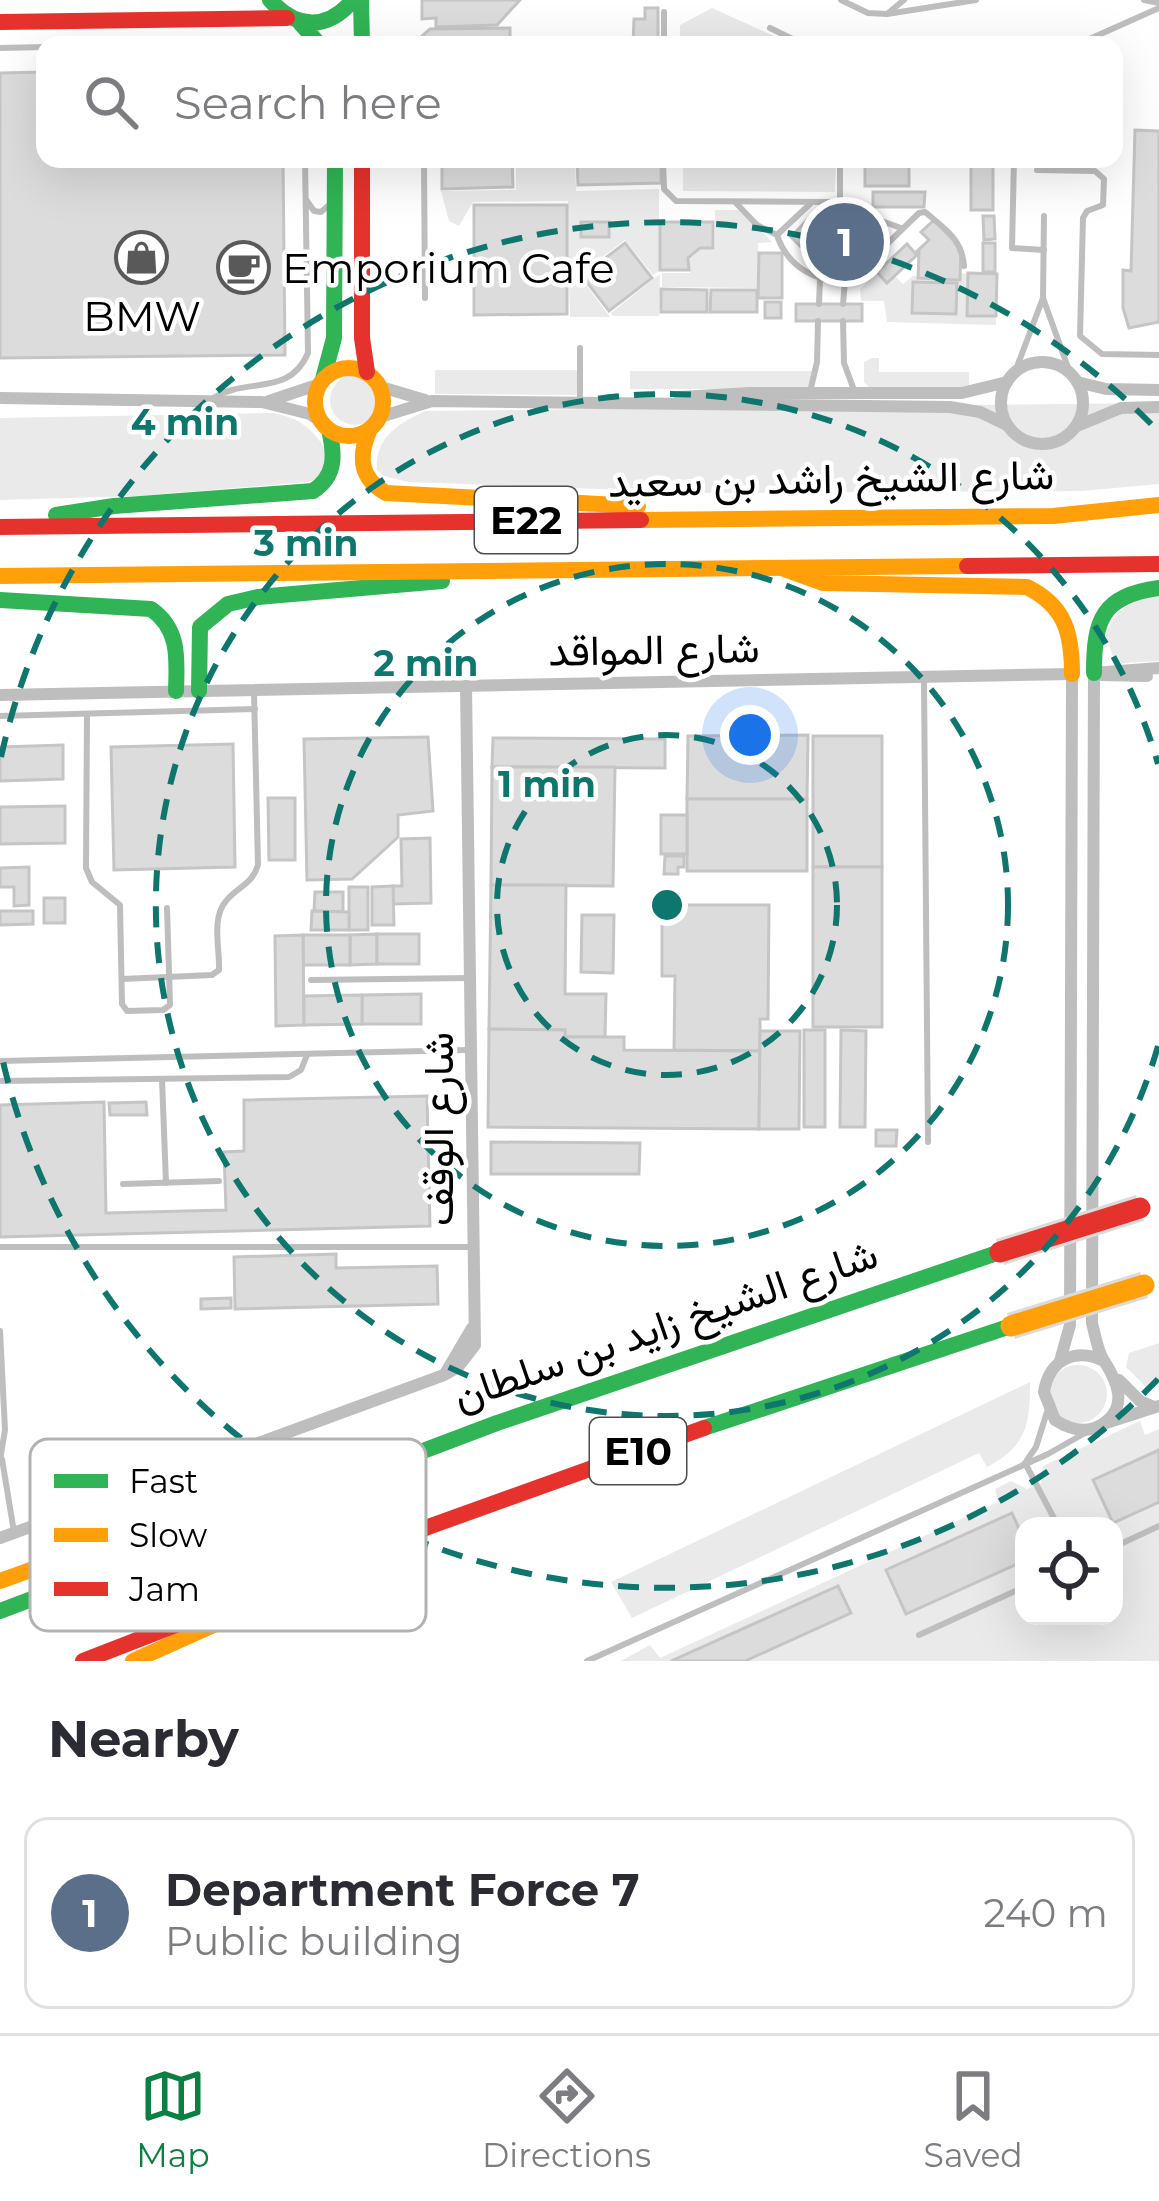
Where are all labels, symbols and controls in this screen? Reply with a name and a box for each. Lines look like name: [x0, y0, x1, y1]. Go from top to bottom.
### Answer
search box: [36, 36, 1123, 168]
icon: search: [78, 69, 144, 135]
text: Search here: [174, 75, 442, 130]
pin: 1: [806, 197, 884, 287]
shop icon: BMW: [114, 229, 170, 285]
cafe icon: Emporium Cafe: [215, 240, 271, 296]
place label: Emporium Cafe: [282, 242, 615, 294]
place label: BMW: [83, 290, 201, 342]
text: 4 min: [131, 400, 239, 444]
street label: شارع الشيخ راشد بن سعيد: [607, 448, 1055, 511]
road number: E22: [475, 487, 577, 553]
text: 3 min: [253, 521, 358, 565]
street label: شارع المواقد: [548, 621, 760, 680]
text: 2 min: [374, 641, 478, 685]
your location: [720, 705, 780, 765]
text: 1 min: [498, 762, 596, 806]
centre of rings: [646, 884, 688, 926]
street label: شارع الوقف: [412, 1032, 467, 1226]
street label: شارع الشيخ زايد بن سلطان: [446, 1227, 885, 1424]
road number: E10: [590, 1418, 686, 1484]
legend: [30, 1439, 426, 1631]
text: Fast: [129, 1461, 198, 1501]
text: Slow: [129, 1515, 207, 1555]
map controls: [1015, 1517, 1123, 1625]
button: locate: [1015, 1517, 1123, 1625]
text: Jam: [128, 1569, 200, 1609]
text: Nearby: [48, 1708, 239, 1770]
text: Department Force 7: [165, 1862, 640, 1917]
text: 1: [82, 1889, 98, 1937]
text: 240 m: [984, 1889, 1108, 1937]
text: Public building: [165, 1917, 462, 1965]
tab: Map: [136, 2063, 210, 2175]
tab: Directions: [482, 2063, 651, 2175]
tab: Saved: [924, 2063, 1023, 2175]

